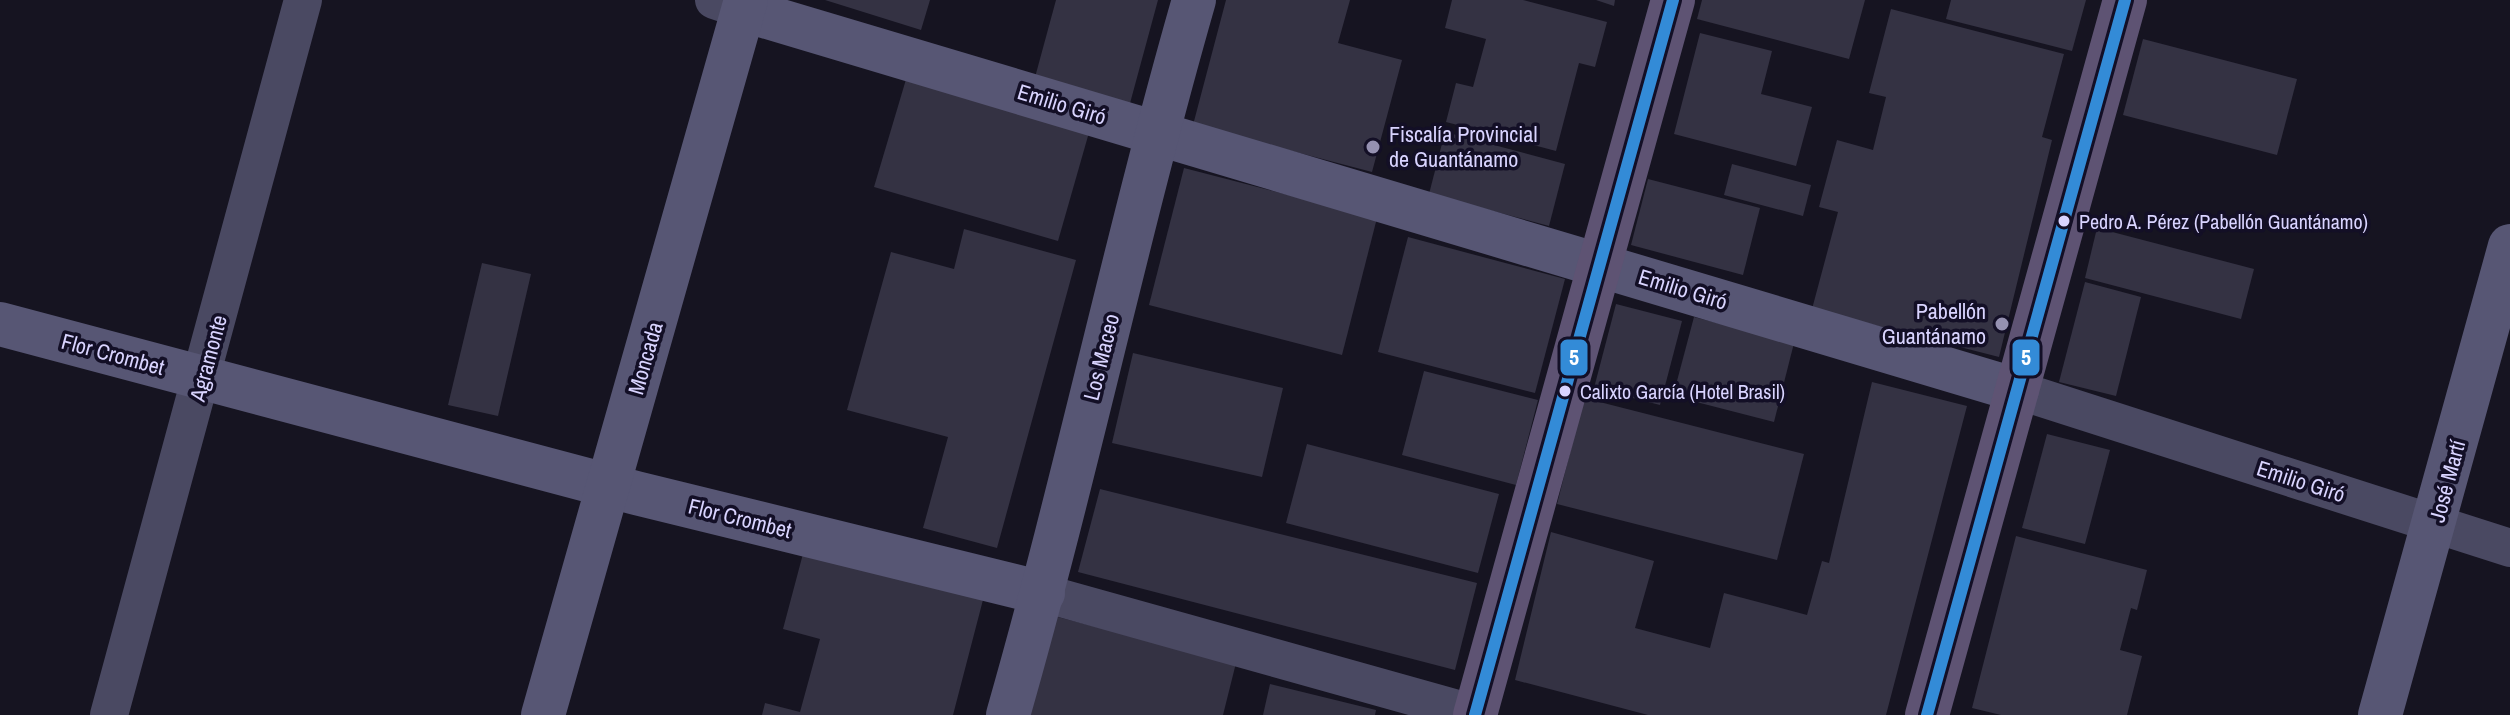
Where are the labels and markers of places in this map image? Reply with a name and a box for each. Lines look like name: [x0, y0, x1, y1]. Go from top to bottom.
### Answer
place label: Fiscalía Provincial de Guantánamo: [1389, 119, 1537, 174]
marker: Fiscalía Provincial de Guantánamo: [1364, 138, 1382, 156]
place label: Pedro A. Pérez (Pabellón Guantánamo): [2079, 208, 2368, 235]
marker: Pedro A. Pérez (Pabellón Guantánamo): [2056, 213, 2072, 229]
place label: Pabellón Guantánamo: [1882, 296, 1986, 351]
marker: Pabellón Guantánamo: [1993, 315, 2011, 333]
place label: Calixto García (Hotel Brasil): [1580, 378, 1785, 405]
marker: Calixto García (Hotel Brasil): [1557, 383, 1573, 399]

